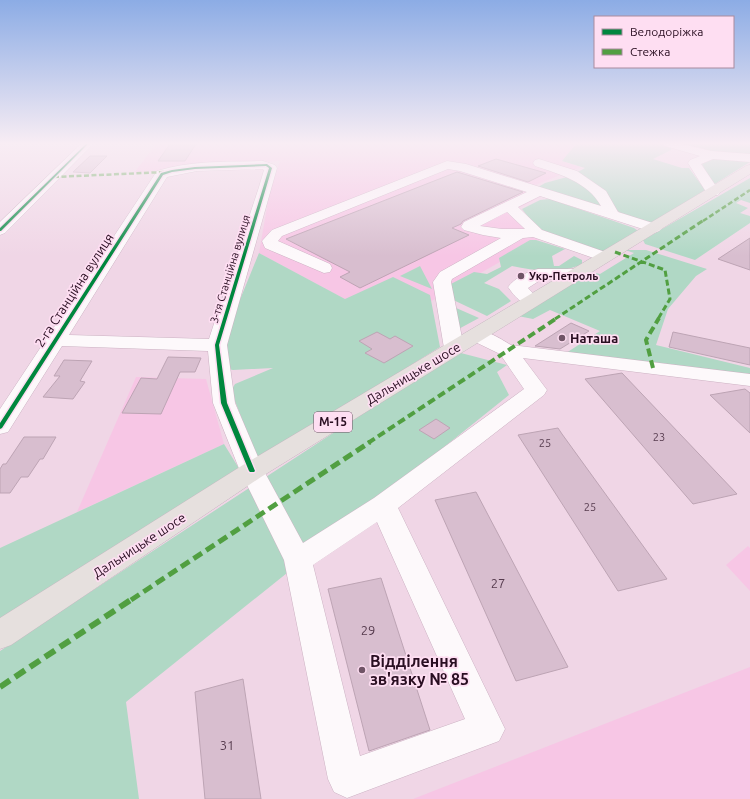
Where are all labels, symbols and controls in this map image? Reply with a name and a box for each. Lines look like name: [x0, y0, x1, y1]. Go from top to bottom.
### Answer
legend: [594, 16, 734, 68]
text: Велодоріжка: [630, 25, 704, 38]
text: Стежка: [630, 45, 670, 58]
street label: 3-тя Станційна вулиця: [208, 213, 252, 325]
street label: 2-га Станційна вулиця: [32, 231, 116, 349]
place label: Укр-Петроль: [529, 270, 598, 282]
marker: Укр-Петроль: [516, 271, 526, 281]
place label: Наташа: [570, 331, 618, 345]
marker: Наташа: [557, 333, 567, 343]
street label: Дальницьке шосе: [363, 339, 463, 407]
road number: М-15: [314, 412, 352, 432]
house number: 23: [653, 431, 665, 443]
house number: 25: [539, 437, 551, 449]
house number: 25: [584, 501, 596, 513]
street label: Дальницьке шосе: [90, 510, 188, 580]
house number: 27: [491, 576, 505, 590]
house number: 29: [361, 623, 375, 637]
place label: Відділення зв'язку № 85: [370, 652, 469, 688]
marker: Відділення зв'язку № 85: [357, 665, 367, 675]
house number: 31: [220, 738, 234, 752]

